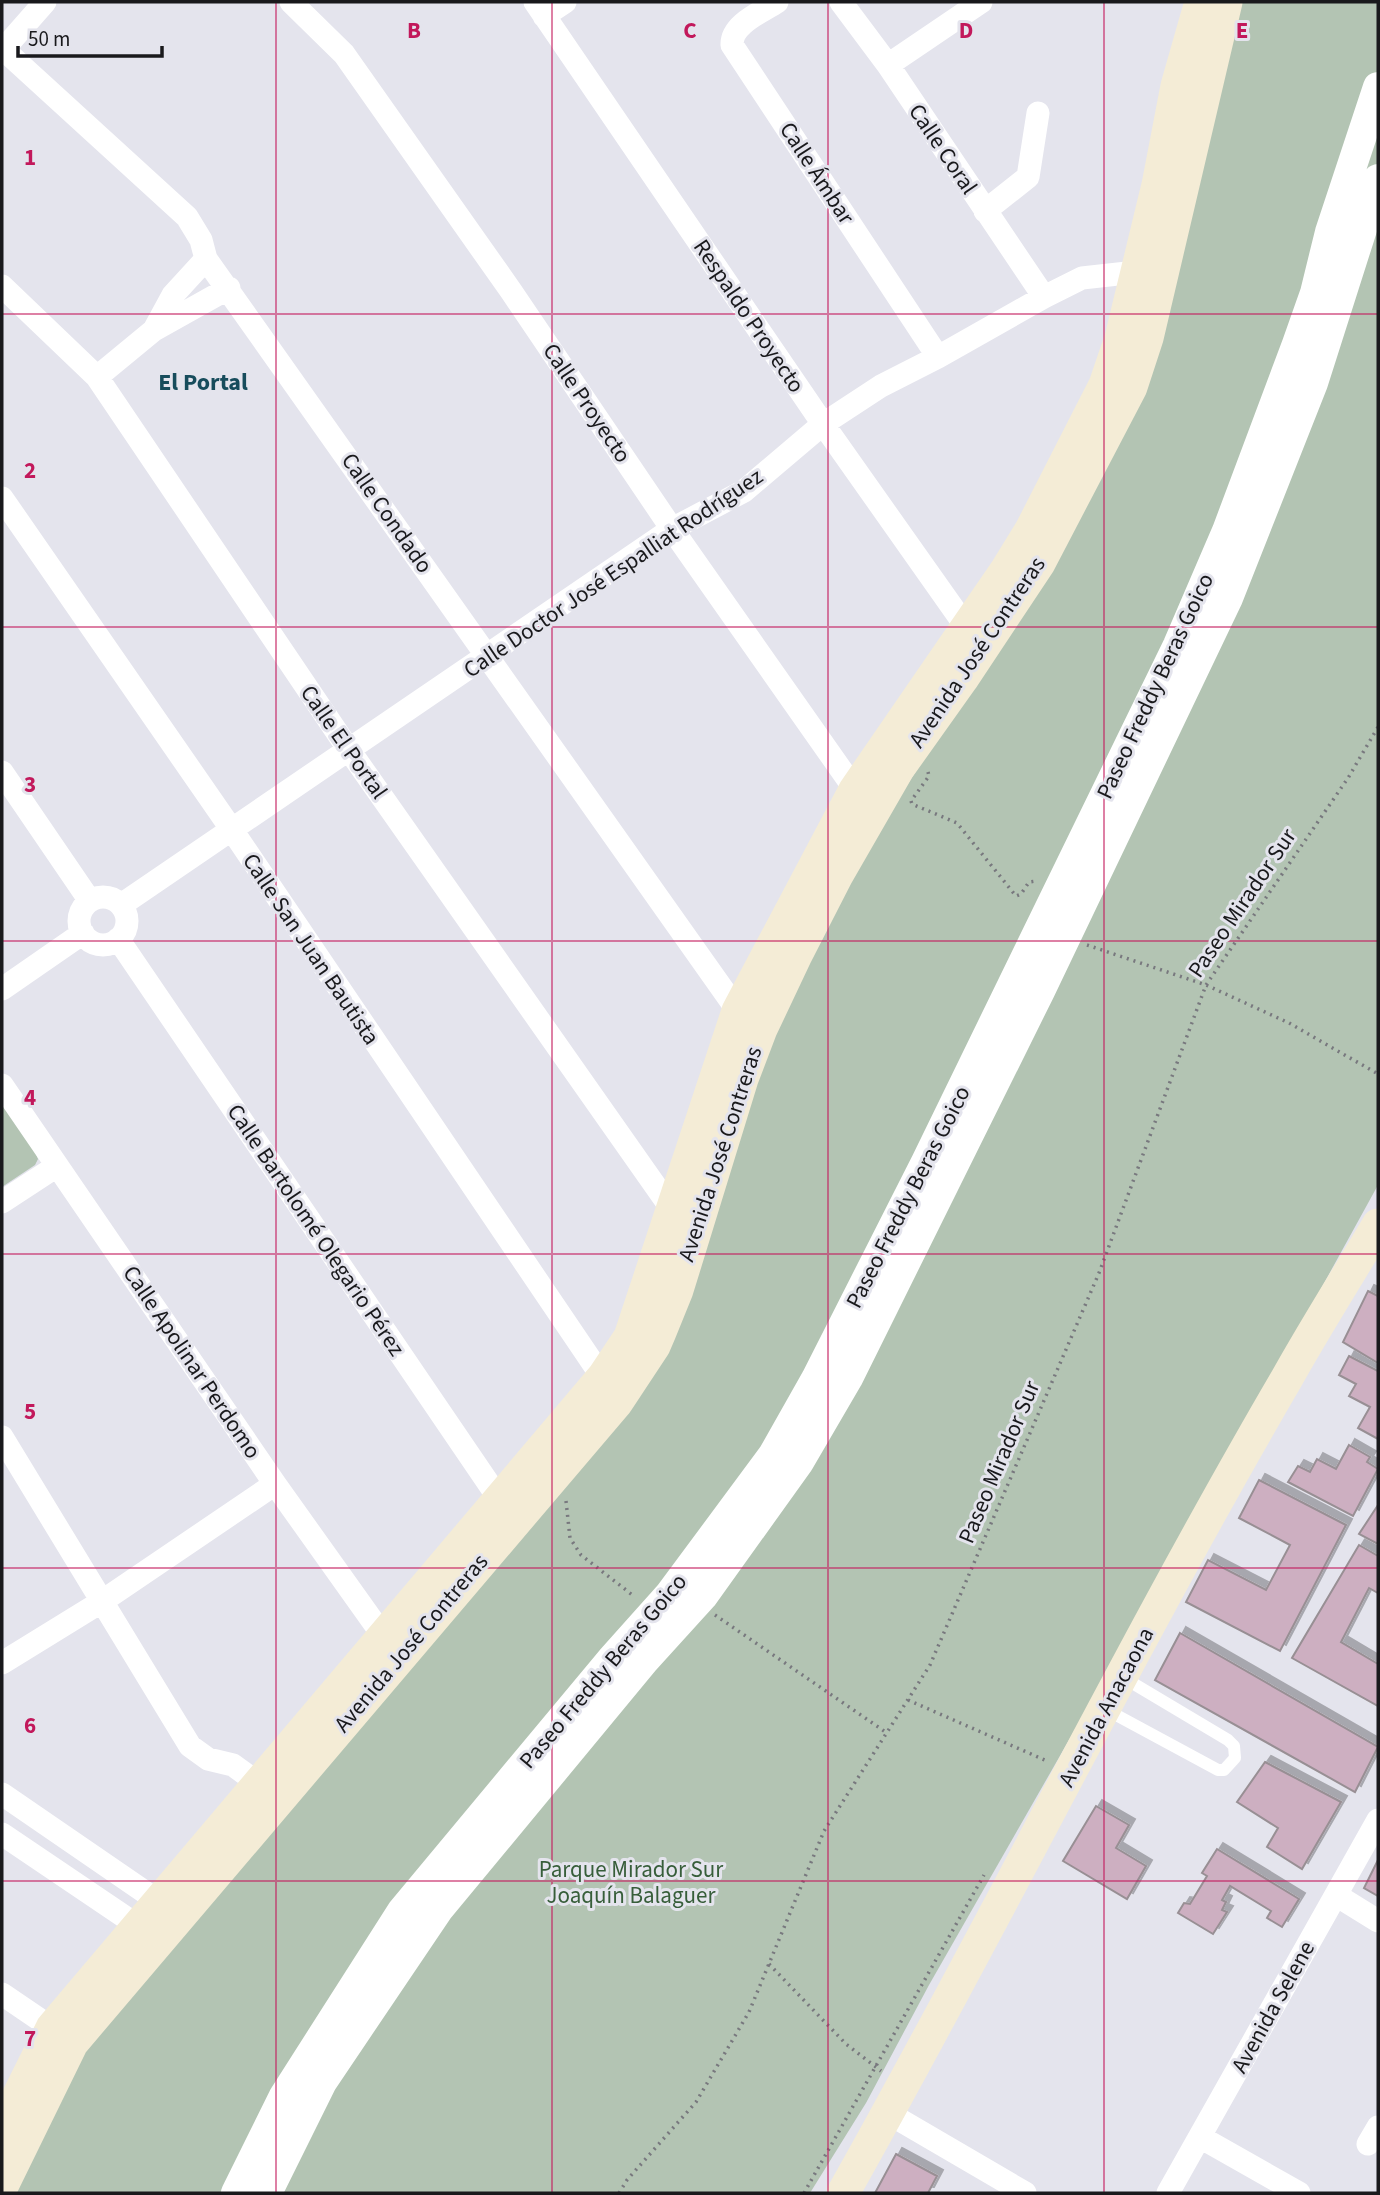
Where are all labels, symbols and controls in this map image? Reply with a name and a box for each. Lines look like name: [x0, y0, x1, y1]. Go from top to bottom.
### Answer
scale bar: [18, 14, 161, 58]
text: B: [407, 14, 421, 47]
text: C: [683, 14, 697, 47]
text: D: [959, 14, 973, 47]
text: E: [1236, 14, 1248, 47]
text: 50 m: [28, 24, 70, 54]
street label: Calle Coral: [901, 97, 985, 201]
street label: Calle Ámbar: [772, 115, 863, 231]
text: 1: [24, 141, 36, 174]
street label: Respaldo Proyecto: [685, 233, 813, 399]
street label: Calle Proyecto: [535, 337, 639, 469]
district label: El Portal: [158, 365, 248, 400]
street label: Calle Condado: [333, 446, 441, 580]
text: 2: [24, 454, 36, 487]
street label: Calle Doctor José Espalliat Rodríguez: [457, 460, 769, 686]
street label: Avenida José Contreras: [901, 550, 1053, 754]
street label: Paseo Freddy Beras Goico: [1088, 568, 1222, 804]
street label: Calle El Portal: [292, 678, 396, 806]
text: 3: [24, 768, 36, 801]
street label: Paseo Mirador Sur: [1180, 821, 1305, 984]
street label: Calle San Juan Bautista: [234, 847, 388, 1051]
street label: Avenida José Contreras: [670, 1042, 770, 1266]
street label: Paseo Freddy Beras Goico: [838, 1080, 978, 1314]
text: 4: [24, 1081, 36, 1114]
street label: Calle Bartolomé Olegario Pérez: [219, 1097, 413, 1363]
street label: Calle Apolinar Perdomo: [115, 1259, 269, 1465]
street label: Paseo Mirador Sur: [950, 1375, 1049, 1548]
text: 5: [24, 1395, 36, 1428]
street label: Avenida José Contreras: [326, 1546, 496, 1740]
street label: Paseo Freddy Beras Goico: [511, 1566, 695, 1776]
street label: Avenida Anacaona: [1050, 1621, 1162, 1793]
text: 6: [24, 1709, 36, 1742]
park label: Parque Mirador Sur Joaquín Balaguer: [539, 1853, 724, 1912]
street label: Avenida Selene: [1223, 1935, 1323, 2079]
text: 7: [24, 2022, 36, 2055]

